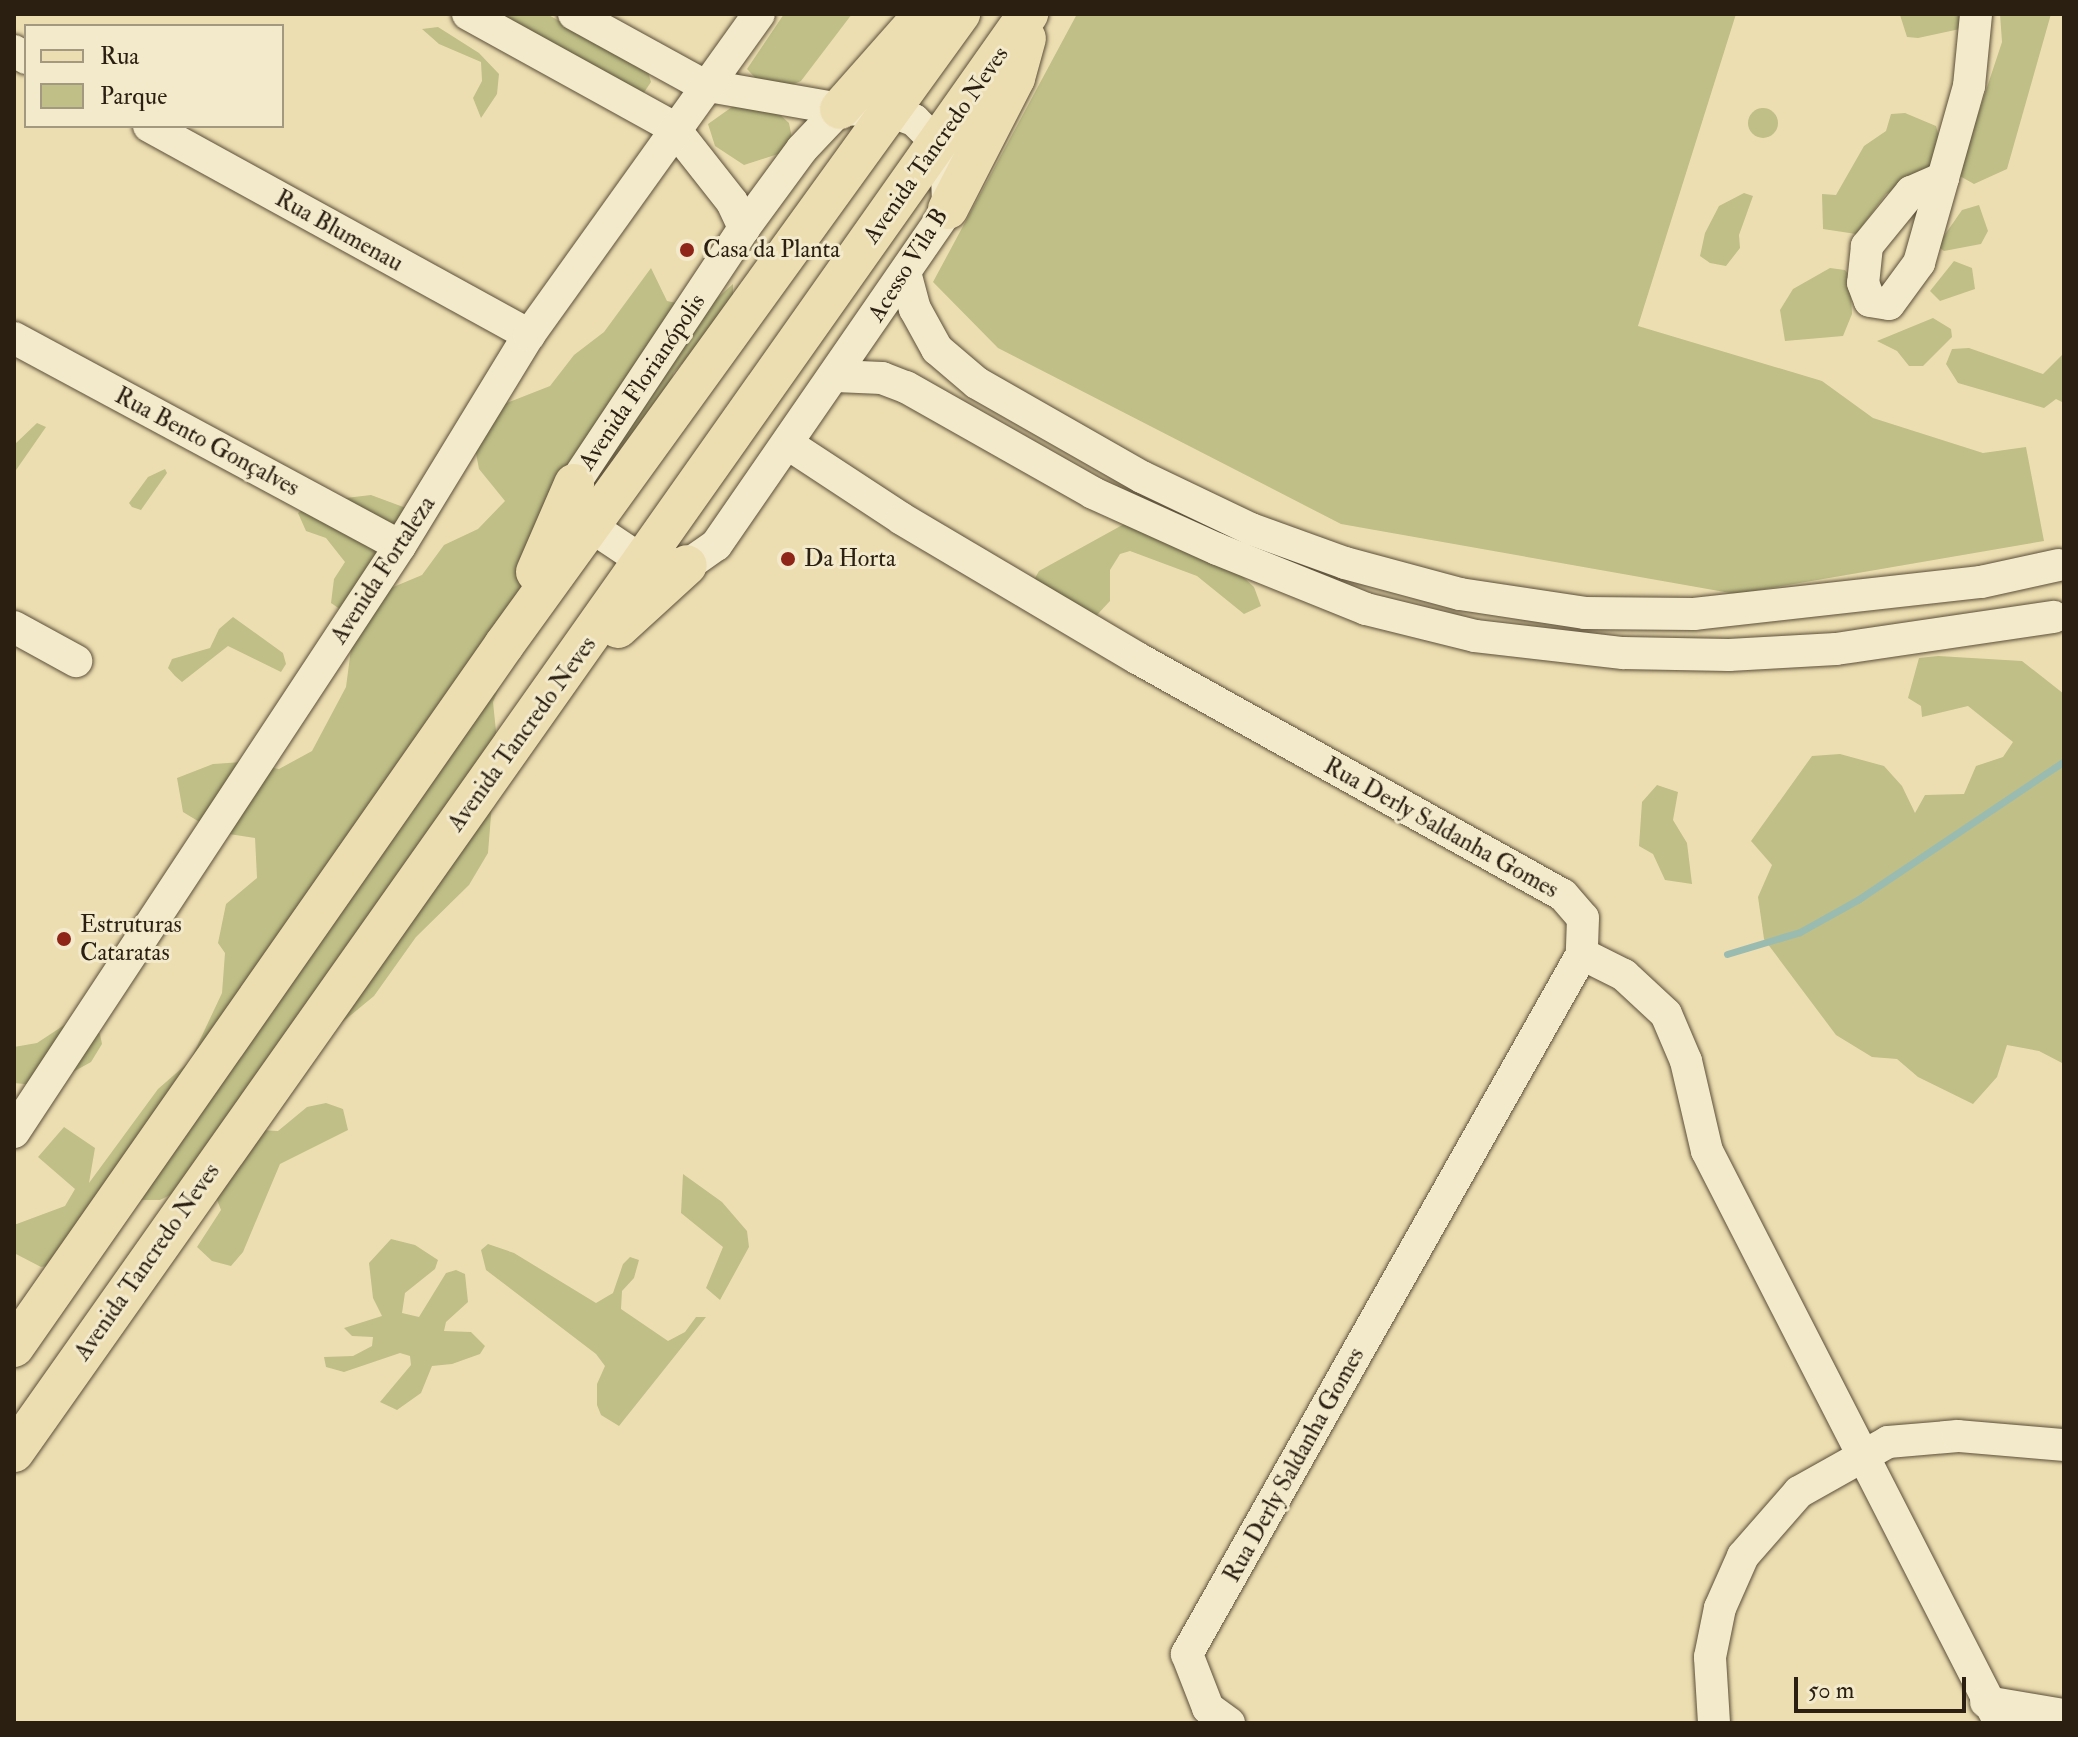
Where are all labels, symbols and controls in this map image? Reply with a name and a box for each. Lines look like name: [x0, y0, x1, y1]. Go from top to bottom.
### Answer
legend: [24, 24, 284, 128]
text: Rua: [100, 41, 139, 72]
street label: Avenida Tancredo Neves: [857, 41, 1015, 249]
text: Parque: [100, 81, 167, 112]
street label: Rua Blumenau: [270, 184, 408, 278]
street label: Acesso Vila B: [862, 203, 954, 327]
place label: Casa da Planta: [703, 236, 840, 264]
marker: Casa da Planta: [678, 241, 696, 259]
street label: Avenida Florianópolis: [572, 288, 712, 476]
street label: Rua Bento Gonçalves: [110, 381, 304, 503]
street label: Avenida Fortaleza: [325, 491, 441, 649]
place label: Da Horta: [804, 545, 896, 573]
marker: Da Horta: [779, 550, 797, 568]
street label: Avenida Tancredo Neves: [442, 631, 602, 837]
street label: Rua Derly Saldanha Gomes: [1319, 751, 1563, 905]
place label: Estruturas Cataratas: [80, 911, 182, 967]
marker: Estruturas Cataratas: [55, 930, 73, 948]
street label: Avenida Tancredo Neves: [68, 1158, 226, 1366]
street label: Rua Derly Saldanha Gomes: [1217, 1343, 1371, 1587]
scale bar: [1798, 1661, 1970, 1711]
text: 50 m: [1808, 1675, 1854, 1706]

